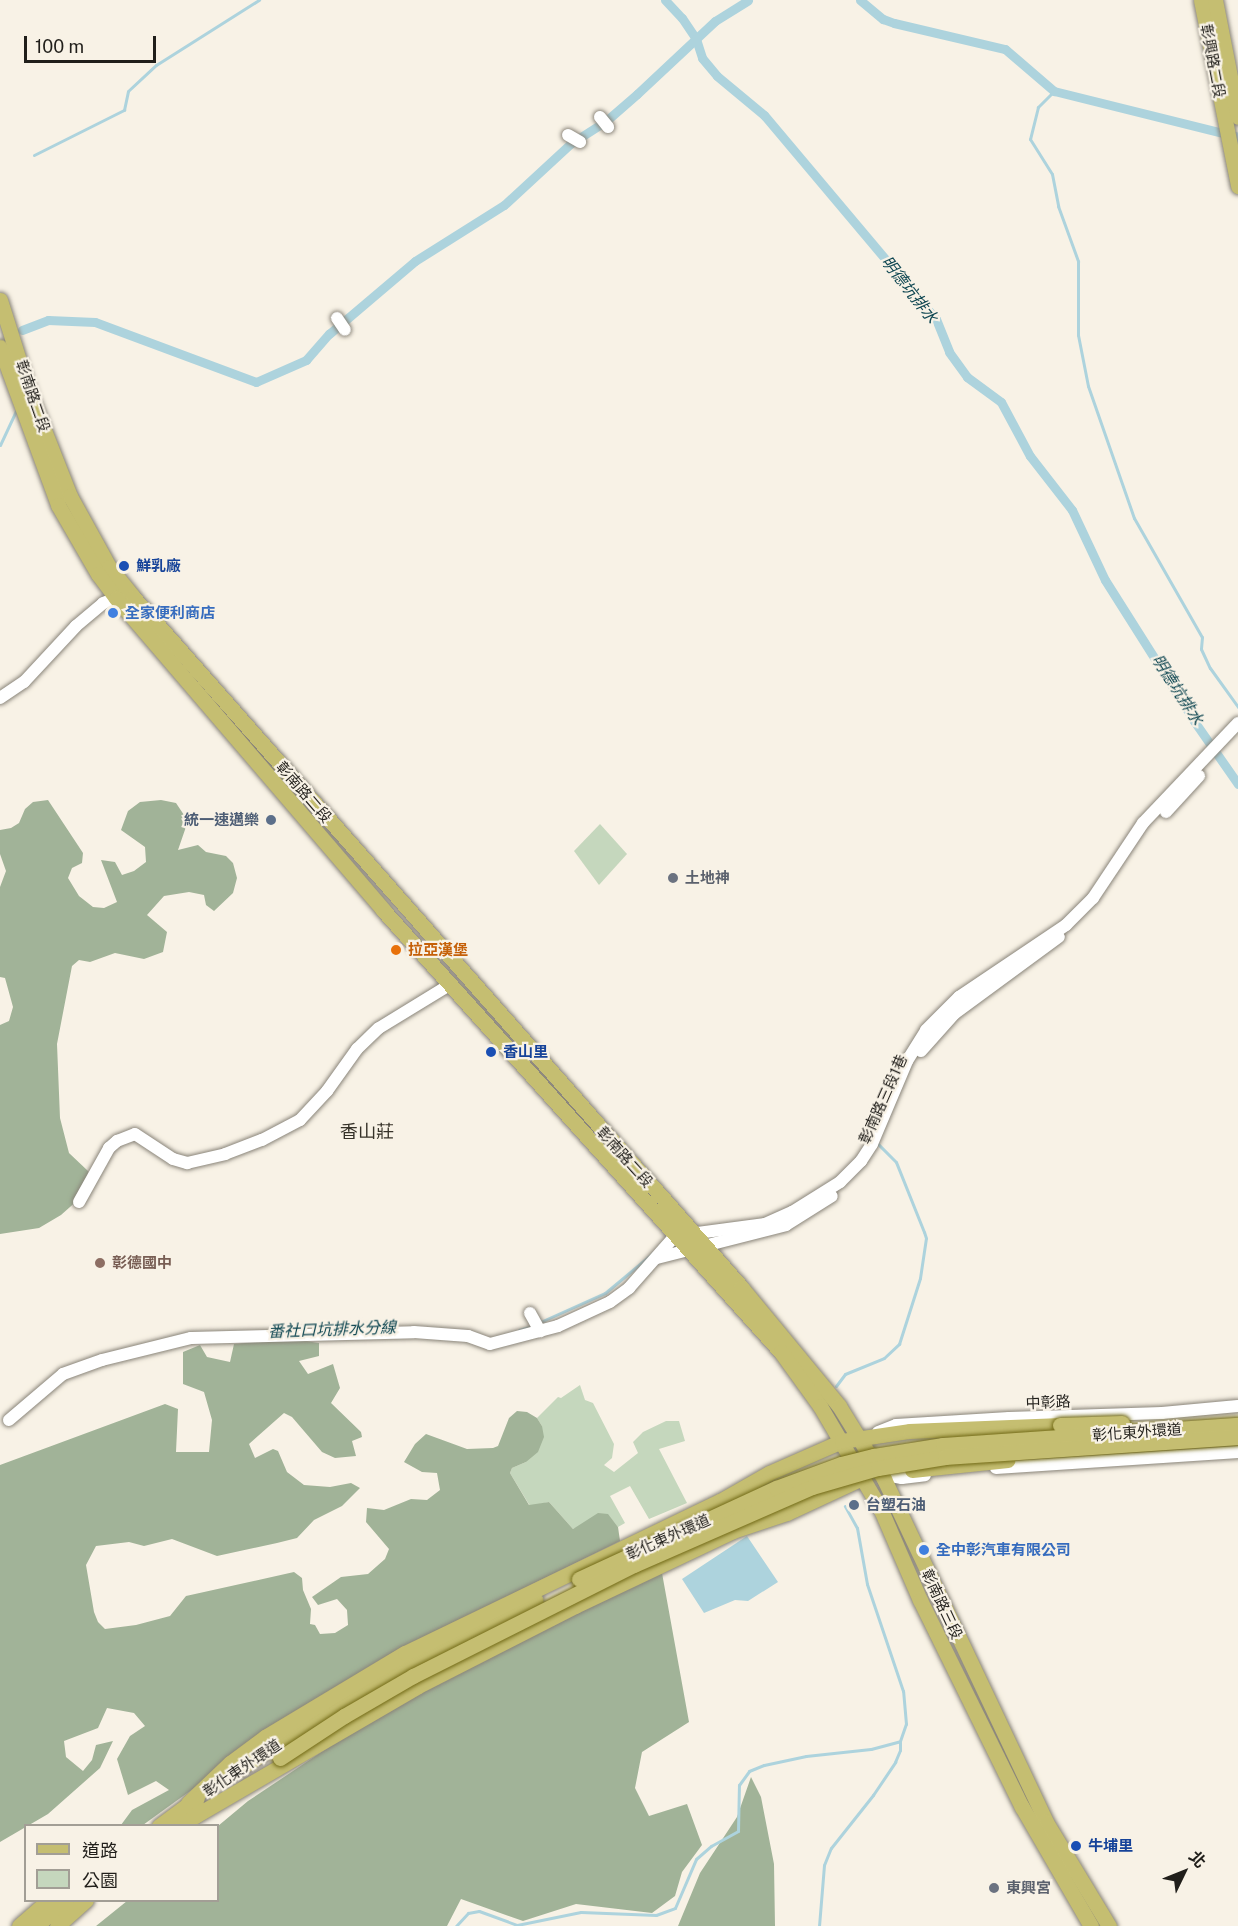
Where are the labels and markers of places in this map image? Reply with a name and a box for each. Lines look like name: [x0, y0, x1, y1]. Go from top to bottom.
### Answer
place label: 鮮乳廠: [136, 557, 181, 575]
marker: 鮮乳廠: [117, 559, 131, 573]
place label: 全家便利商店: [125, 604, 215, 622]
marker: 全家便利商店: [106, 606, 120, 620]
place label: 統一速邁樂: [184, 811, 259, 829]
marker: 統一速邁樂: [264, 813, 278, 827]
place label: 土地神: [685, 869, 730, 887]
marker: 土地神: [666, 871, 680, 885]
place label: 拉亞漢堡: [408, 941, 468, 959]
marker: 拉亞漢堡: [389, 943, 403, 957]
place label: 香山里: [503, 1043, 548, 1061]
marker: 香山里: [484, 1045, 498, 1059]
place label: 彰德國中: [112, 1254, 172, 1272]
marker: 彰德國中: [93, 1256, 107, 1270]
place label: 台塑石油: [866, 1496, 926, 1514]
marker: 台塑石油: [847, 1498, 861, 1512]
place label: 全中彰汽車有限公司: [936, 1541, 1071, 1559]
marker: 全中彰汽車有限公司: [917, 1543, 931, 1557]
place label: 牛埔里: [1088, 1837, 1133, 1855]
marker: 牛埔里: [1069, 1839, 1083, 1853]
place label: 東興宮: [1006, 1879, 1051, 1897]
marker: 東興宮: [987, 1881, 1001, 1895]

